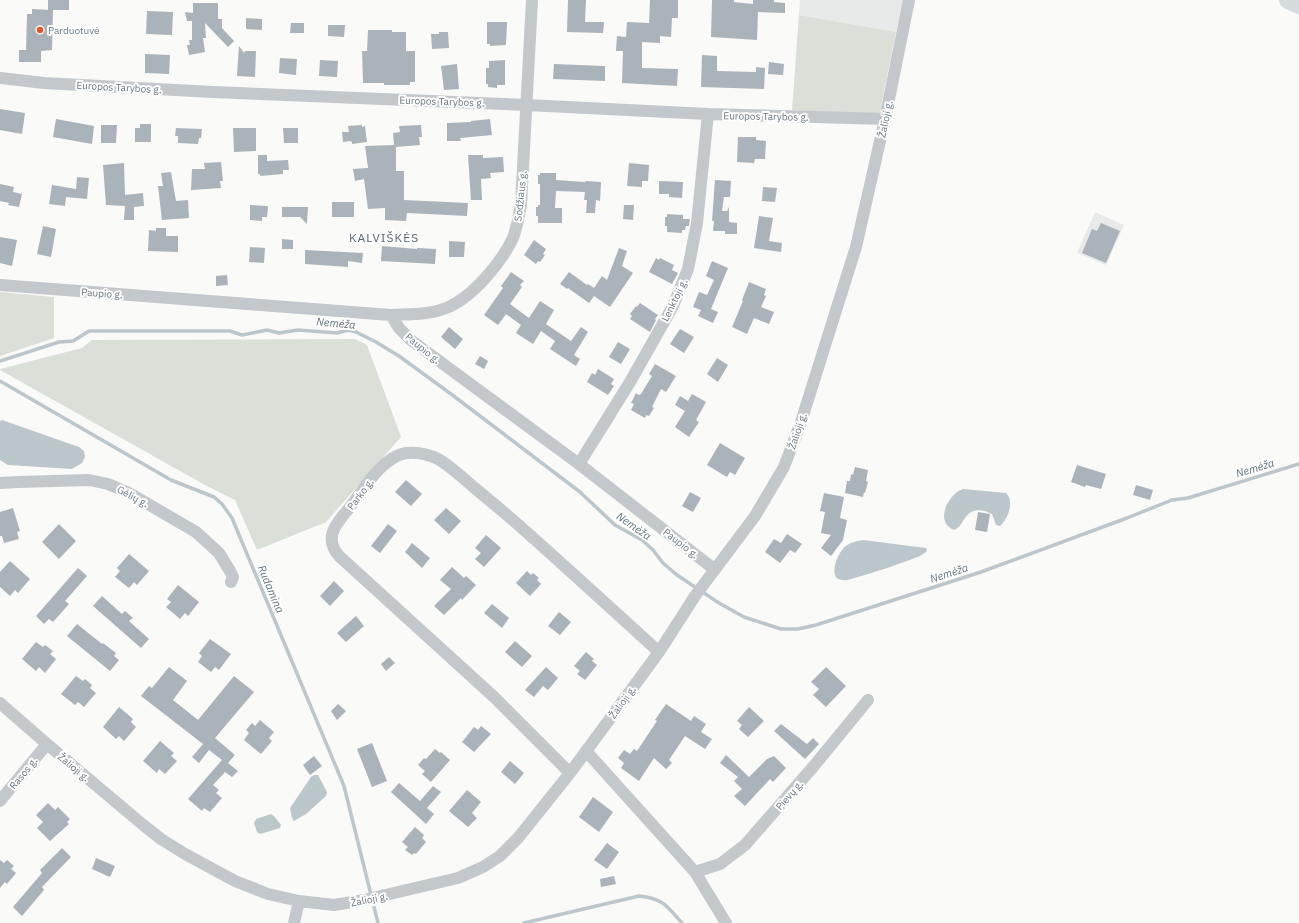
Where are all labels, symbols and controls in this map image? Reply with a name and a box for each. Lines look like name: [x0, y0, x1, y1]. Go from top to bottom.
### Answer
place label: Parduotuvė: [48, 24, 100, 37]
marker: Parduotuvė: [35, 25, 45, 35]
street label: Europos Tarybos g.: [76, 79, 162, 96]
street label: Europos Tarybos g.: [399, 94, 485, 109]
street label: Žalioji g.: [875, 99, 896, 139]
street label: Europos Tarybos g.: [723, 109, 809, 124]
street label: Sodžiaus g.: [511, 170, 530, 222]
district label: KALVIŠKĖS: [349, 230, 419, 245]
street label: Lenktoji g.: [659, 277, 690, 324]
street label: Paupio g.: [81, 286, 123, 301]
water label: Nemėža: [316, 314, 356, 332]
street label: Paupio g.: [403, 330, 443, 366]
street label: Žalioji g.: [785, 411, 810, 451]
water label: Nemėža: [1234, 456, 1276, 480]
street label: Parko g.: [344, 476, 376, 513]
street label: Gėlių g.: [115, 483, 151, 510]
water label: Nemėža: [614, 509, 654, 543]
street label: Paupio g.: [660, 526, 701, 561]
water label: Nemėža: [928, 560, 970, 586]
water label: Rudamina: [255, 563, 287, 615]
street label: Žalioji g.: [606, 683, 639, 721]
street label: Žalioji g.: [55, 750, 92, 784]
street label: Rasos g.: [7, 755, 40, 792]
street label: Pievų g.: [773, 778, 806, 813]
street label: Žalioji g.: [349, 890, 389, 909]

